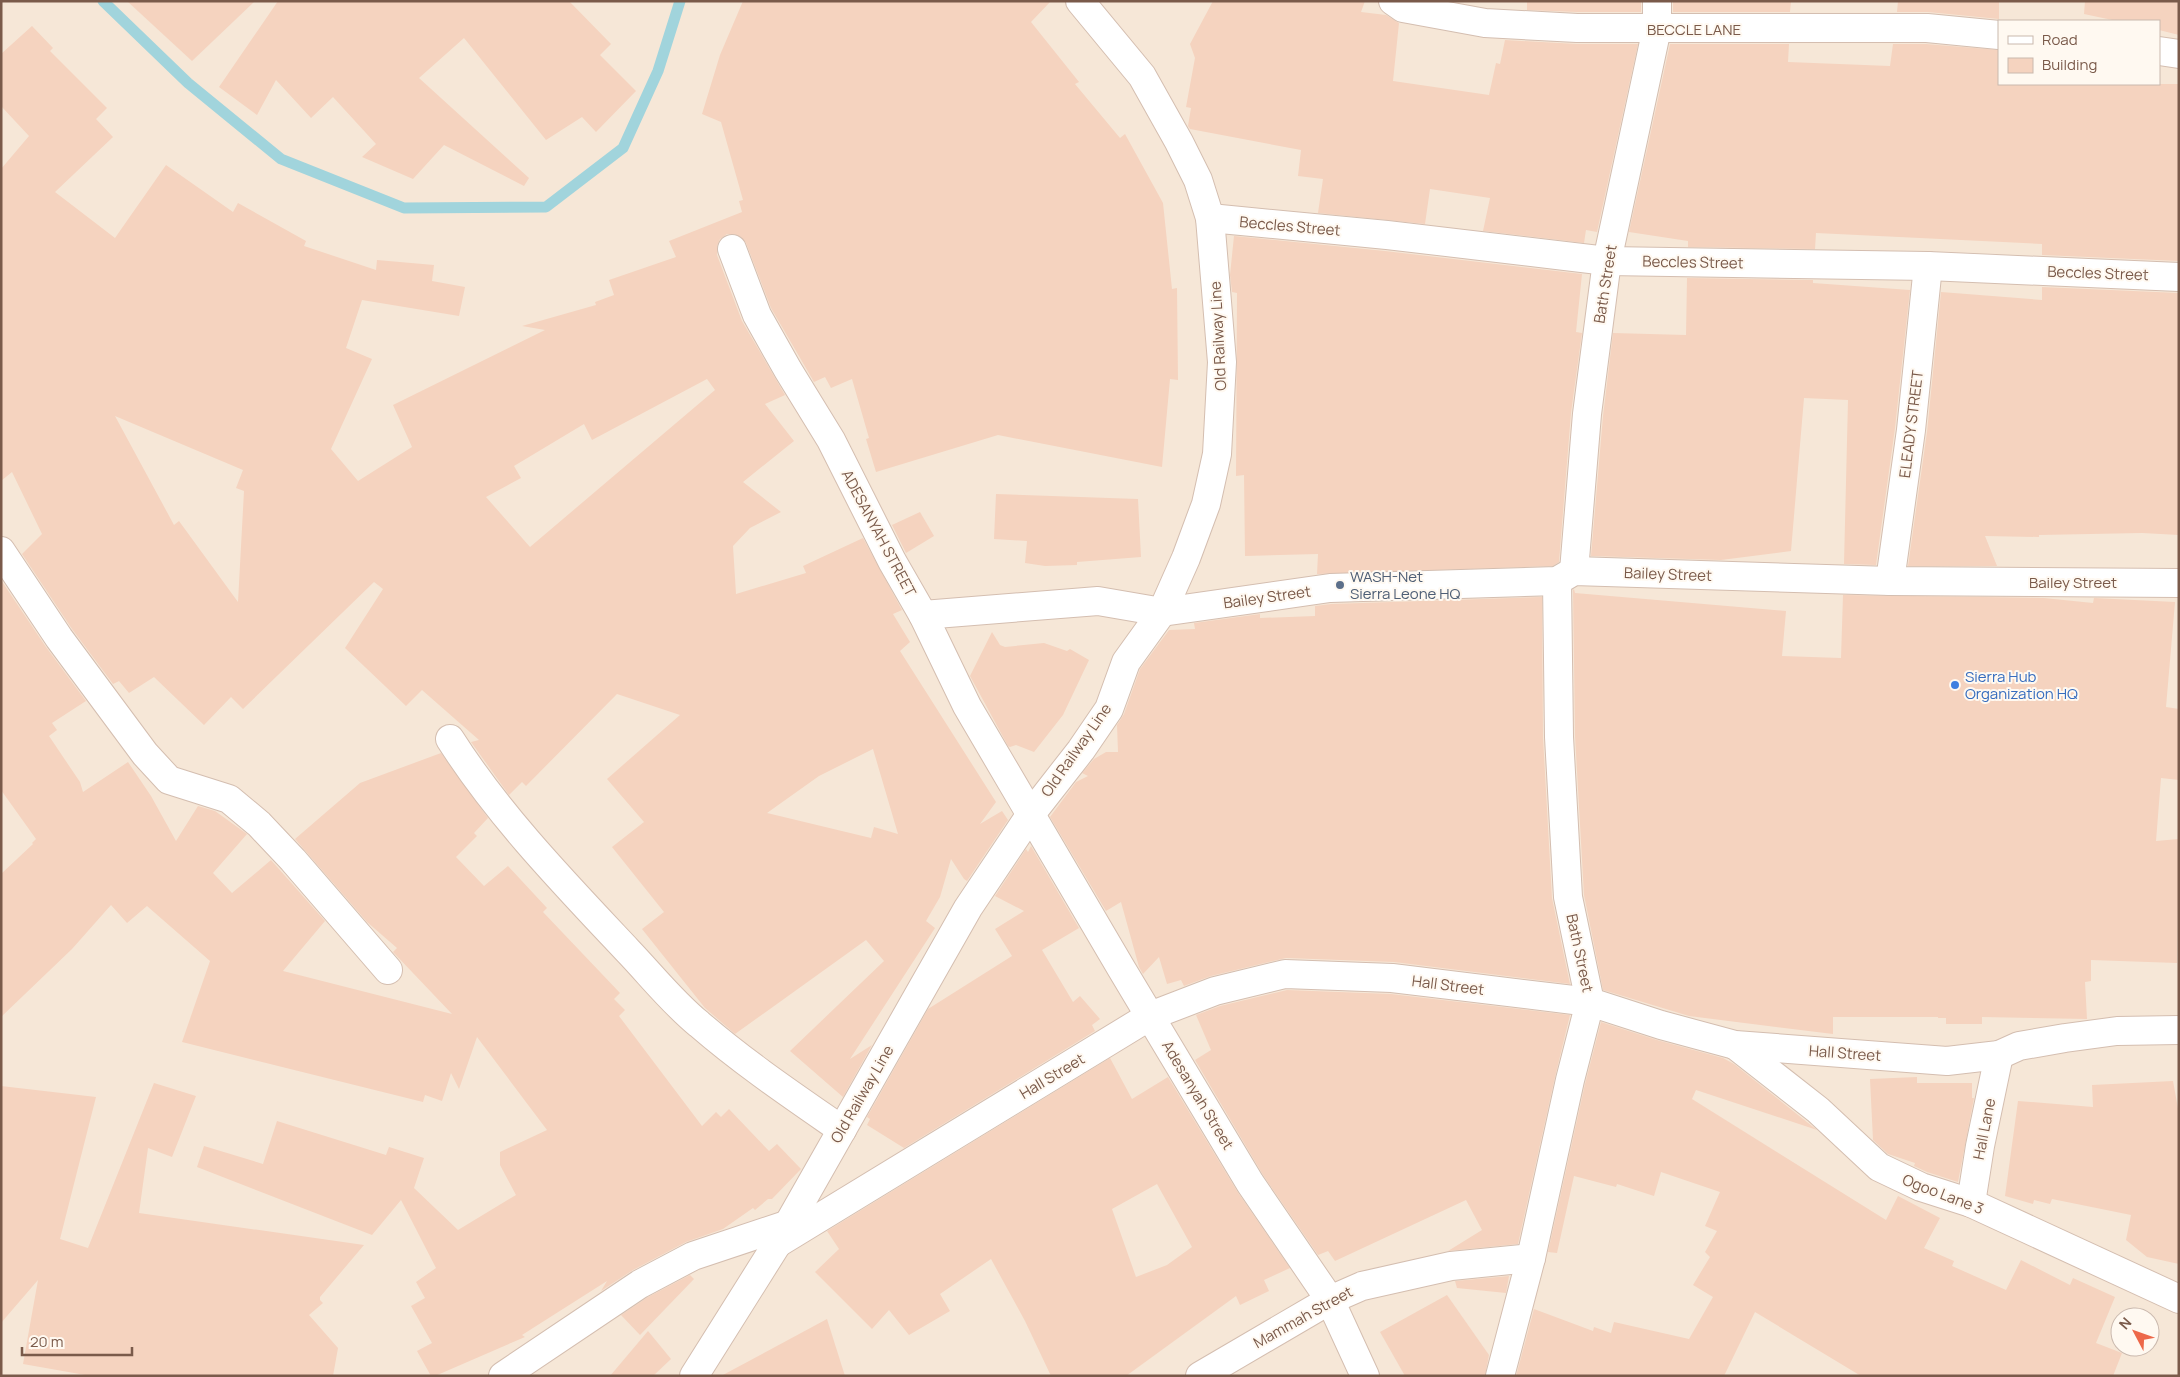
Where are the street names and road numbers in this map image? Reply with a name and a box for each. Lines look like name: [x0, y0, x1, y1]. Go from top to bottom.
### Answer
street label: BECCLE LANE: [1647, 19, 1741, 40]
street label: Beccles Street: [1239, 211, 1341, 241]
street label: Bath Street: [1588, 243, 1622, 325]
street label: Beccles Street: [1642, 251, 1744, 273]
street label: Beccles Street: [2047, 261, 2149, 285]
street label: Old Railway Line: [1205, 280, 1231, 391]
street label: ELEADY STREET: [1894, 369, 1928, 479]
street label: ADESANYAH STREET: [837, 466, 921, 600]
street label: Bailey Street: [1624, 562, 1712, 586]
street label: Bailey Street: [2029, 572, 2117, 593]
street label: Bailey Street: [1222, 580, 1312, 614]
street label: Old Railway Line: [1036, 699, 1116, 801]
street label: Bath Street: [1561, 912, 1599, 994]
street label: Hall Street: [1411, 970, 1485, 1000]
street label: Adesanyah Street: [1157, 1036, 1239, 1154]
street label: Hall Street: [1808, 1040, 1882, 1066]
street label: Old Railway Line: [825, 1041, 899, 1147]
street label: Hall Street: [1015, 1048, 1089, 1104]
street label: Hall Lane: [1968, 1096, 2000, 1162]
street label: Ogoo Lane 3: [1899, 1169, 1987, 1219]
street label: Mammah Street: [1250, 1281, 1356, 1353]

